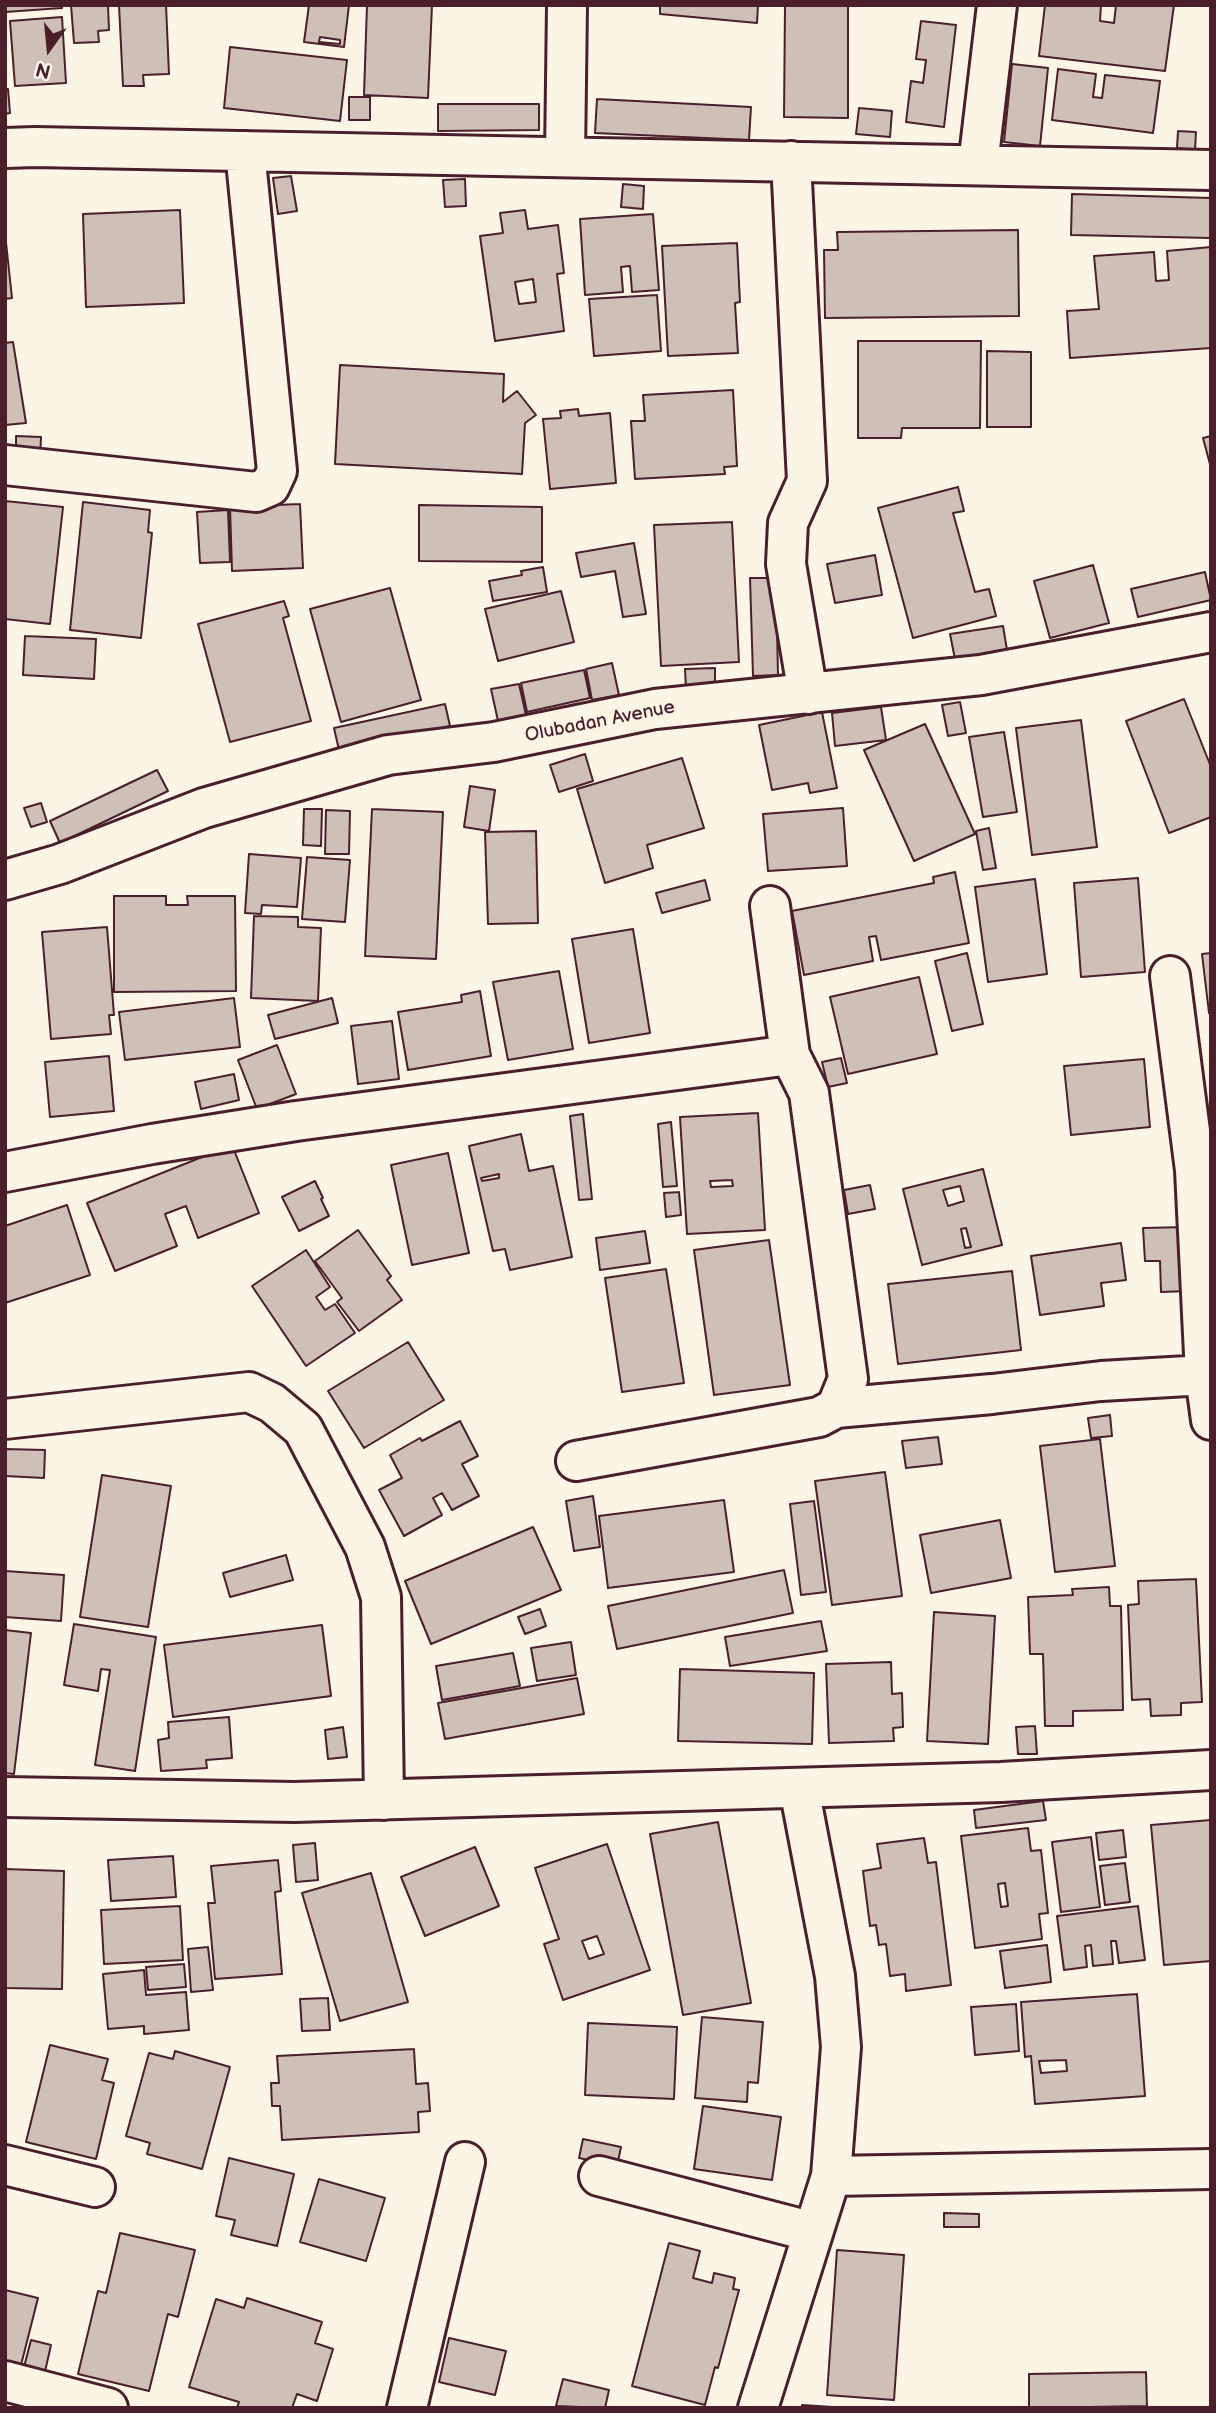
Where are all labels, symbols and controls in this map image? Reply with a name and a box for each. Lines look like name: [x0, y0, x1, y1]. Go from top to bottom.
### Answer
north arrow: [14, 14, 84, 84]
text: N: [34, 57, 53, 83]
street label: Olubadan Avenue: [523, 696, 677, 748]

